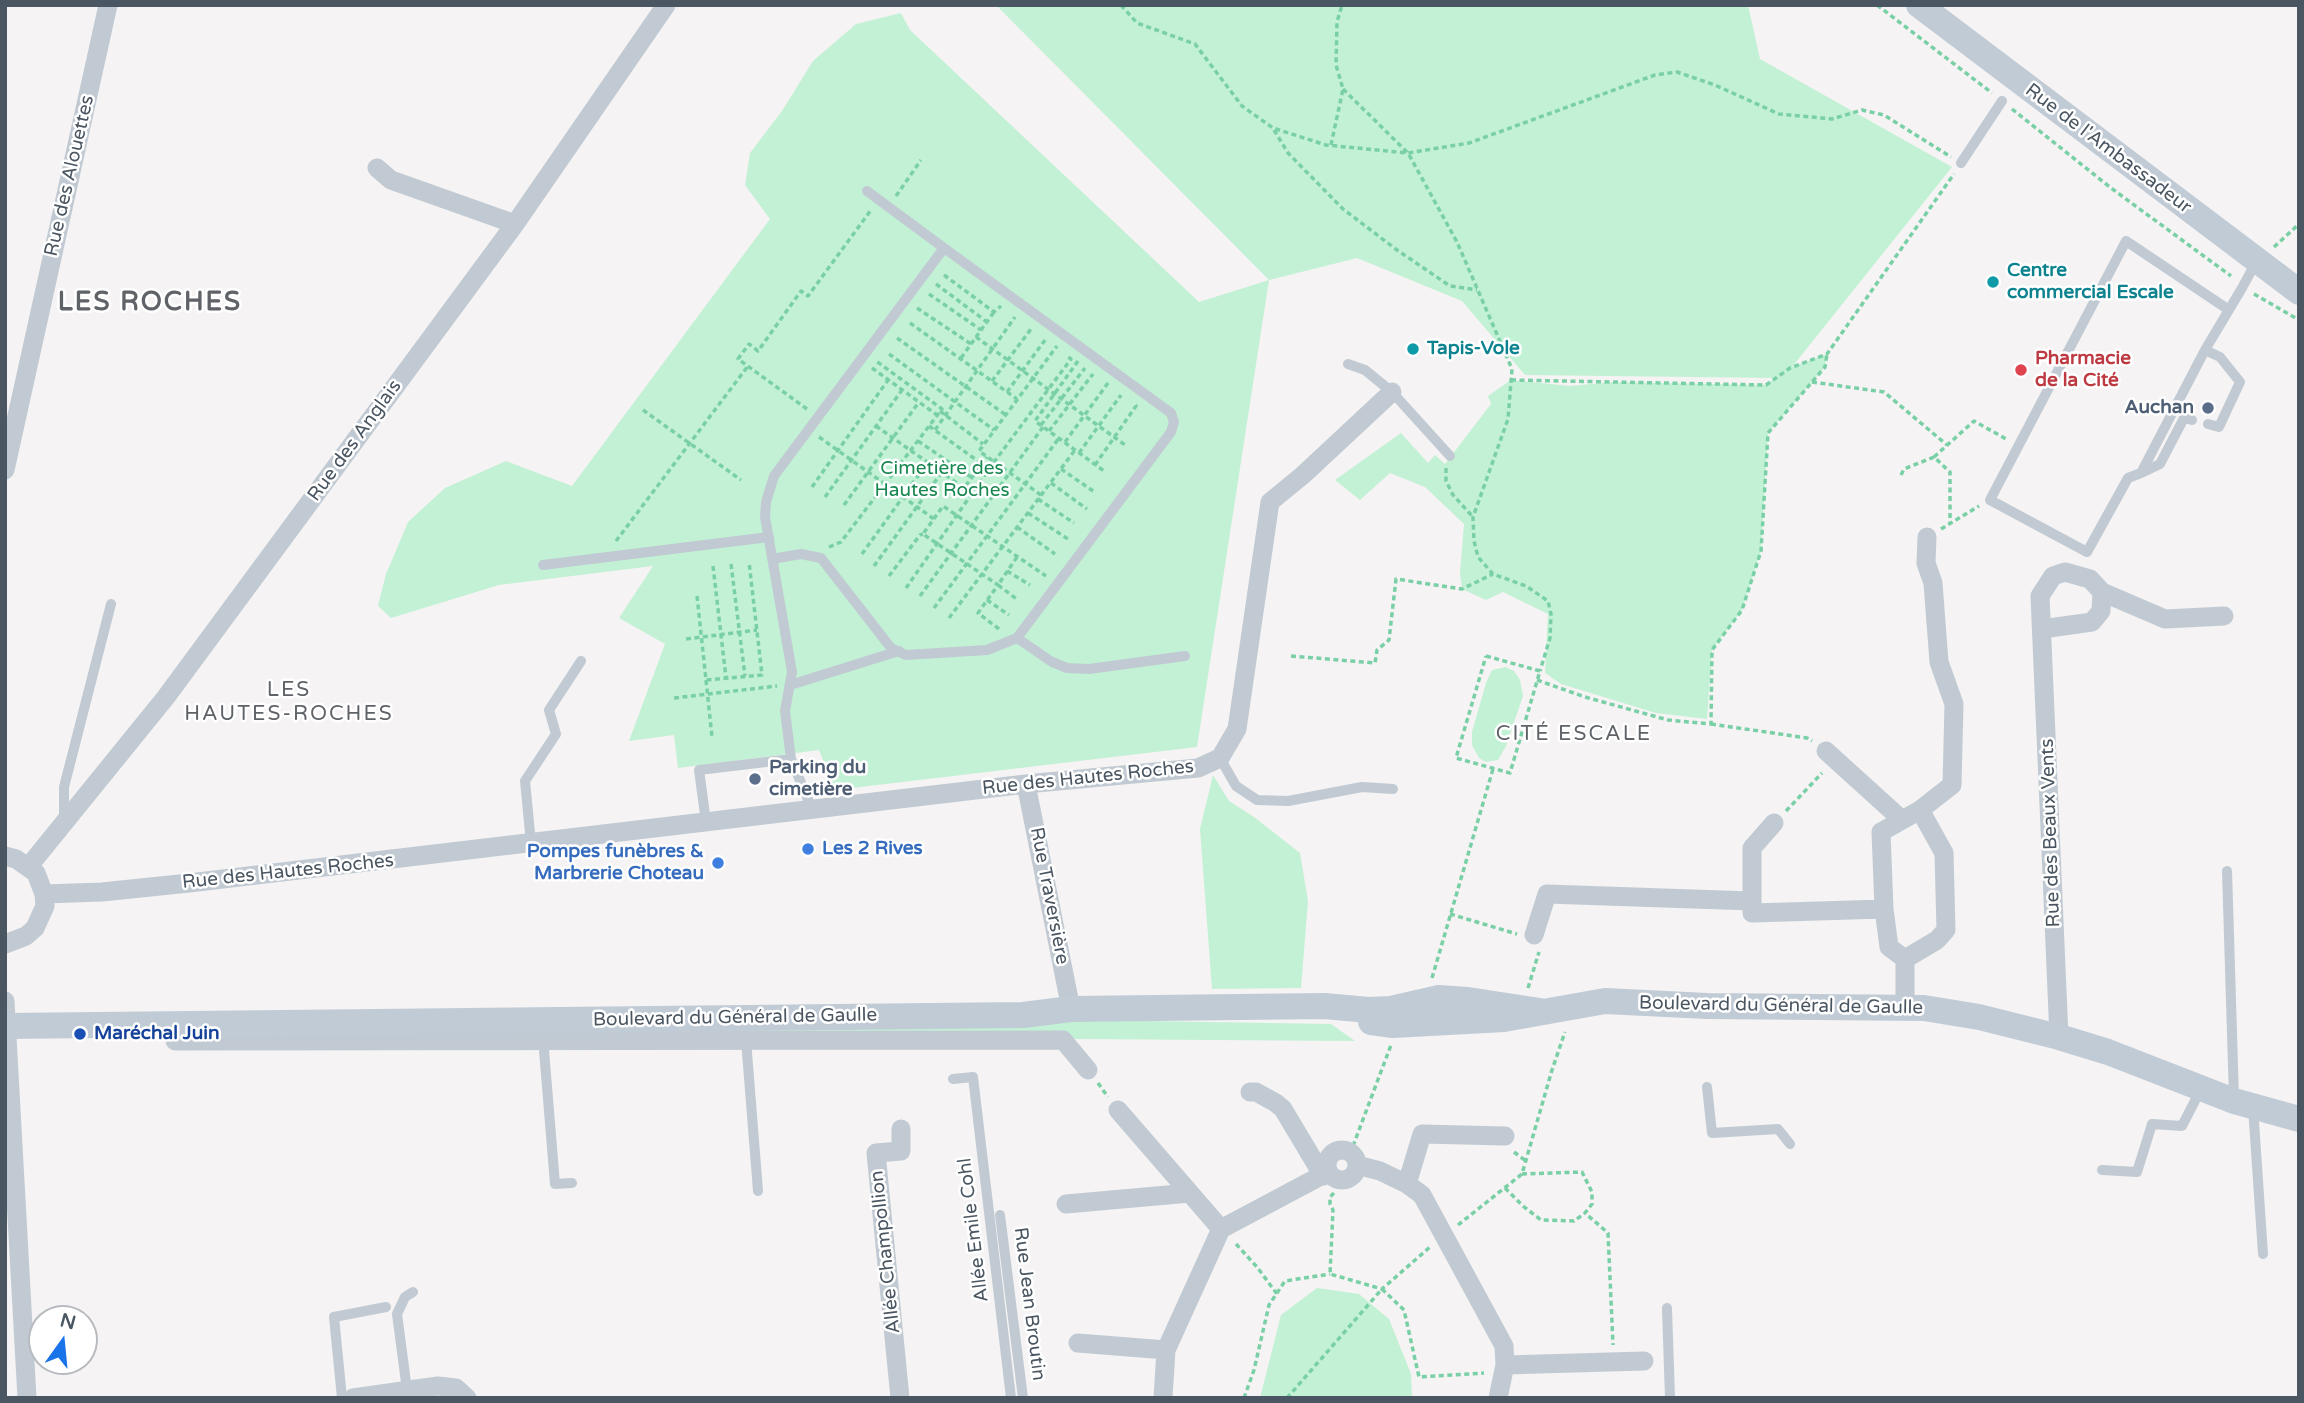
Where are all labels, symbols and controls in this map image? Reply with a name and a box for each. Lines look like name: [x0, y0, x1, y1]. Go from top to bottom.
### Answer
street label: Rue de l'Ambassadeur: [2020, 79, 2196, 219]
street label: Rue des Alouettes: [40, 93, 100, 259]
place label: Centre commercial Escale: [2007, 260, 2174, 304]
marker: Centre commercial Escale: [1985, 274, 2001, 290]
district label: LES ROCHES: [59, 287, 241, 319]
place label: Tapis-Vole: [1427, 338, 1520, 360]
marker: Tapis-Vole: [1405, 341, 1421, 357]
place label: Pharmacie de la Cité: [2035, 348, 2131, 392]
marker: Pharmacie de la Cité: [2013, 362, 2029, 378]
street label: Rue des Anglais: [303, 376, 407, 506]
place label: Auchan: [2125, 397, 2194, 419]
marker: Auchan: [2200, 400, 2216, 416]
park label: Cimetière des Hautes Roches: [874, 458, 1010, 502]
district label: LES HAUTES-ROCHES: [186, 677, 392, 727]
district label: CITÉ ESCALE: [1497, 721, 1651, 747]
street label: Rue des Beaux Vents: [2036, 738, 2066, 928]
street label: Rue des Hautes Roches: [981, 756, 1195, 800]
place label: Parking du cimetière: [769, 757, 866, 801]
marker: Parking du cimetière: [747, 771, 763, 787]
street label: Rue Traversière: [1025, 825, 1073, 967]
place label: Les 2 Rives: [822, 838, 923, 860]
place label: Pompes funèbres & Marbrerie Choteau: [527, 841, 704, 885]
marker: Les 2 Rives: [800, 841, 816, 857]
street label: Rue des Hautes Roches: [181, 850, 395, 894]
marker: Pompes funèbres & Marbrerie Choteau: [710, 855, 726, 871]
street label: Boulevard du Général de Gaulle: [1639, 992, 1923, 1020]
street label: Boulevard du Général de Gaulle: [593, 1004, 877, 1032]
place label: Maréchal Juin: [94, 1023, 220, 1045]
marker: Maréchal Juin: [72, 1026, 88, 1042]
street label: Allée Emile Cohl: [954, 1156, 994, 1304]
street label: Allée Champollion: [866, 1169, 906, 1335]
street label: Rue Jean Broutin: [1008, 1226, 1050, 1382]
north arrow: [28, 1305, 98, 1375]
text: N: [58, 1309, 78, 1334]

